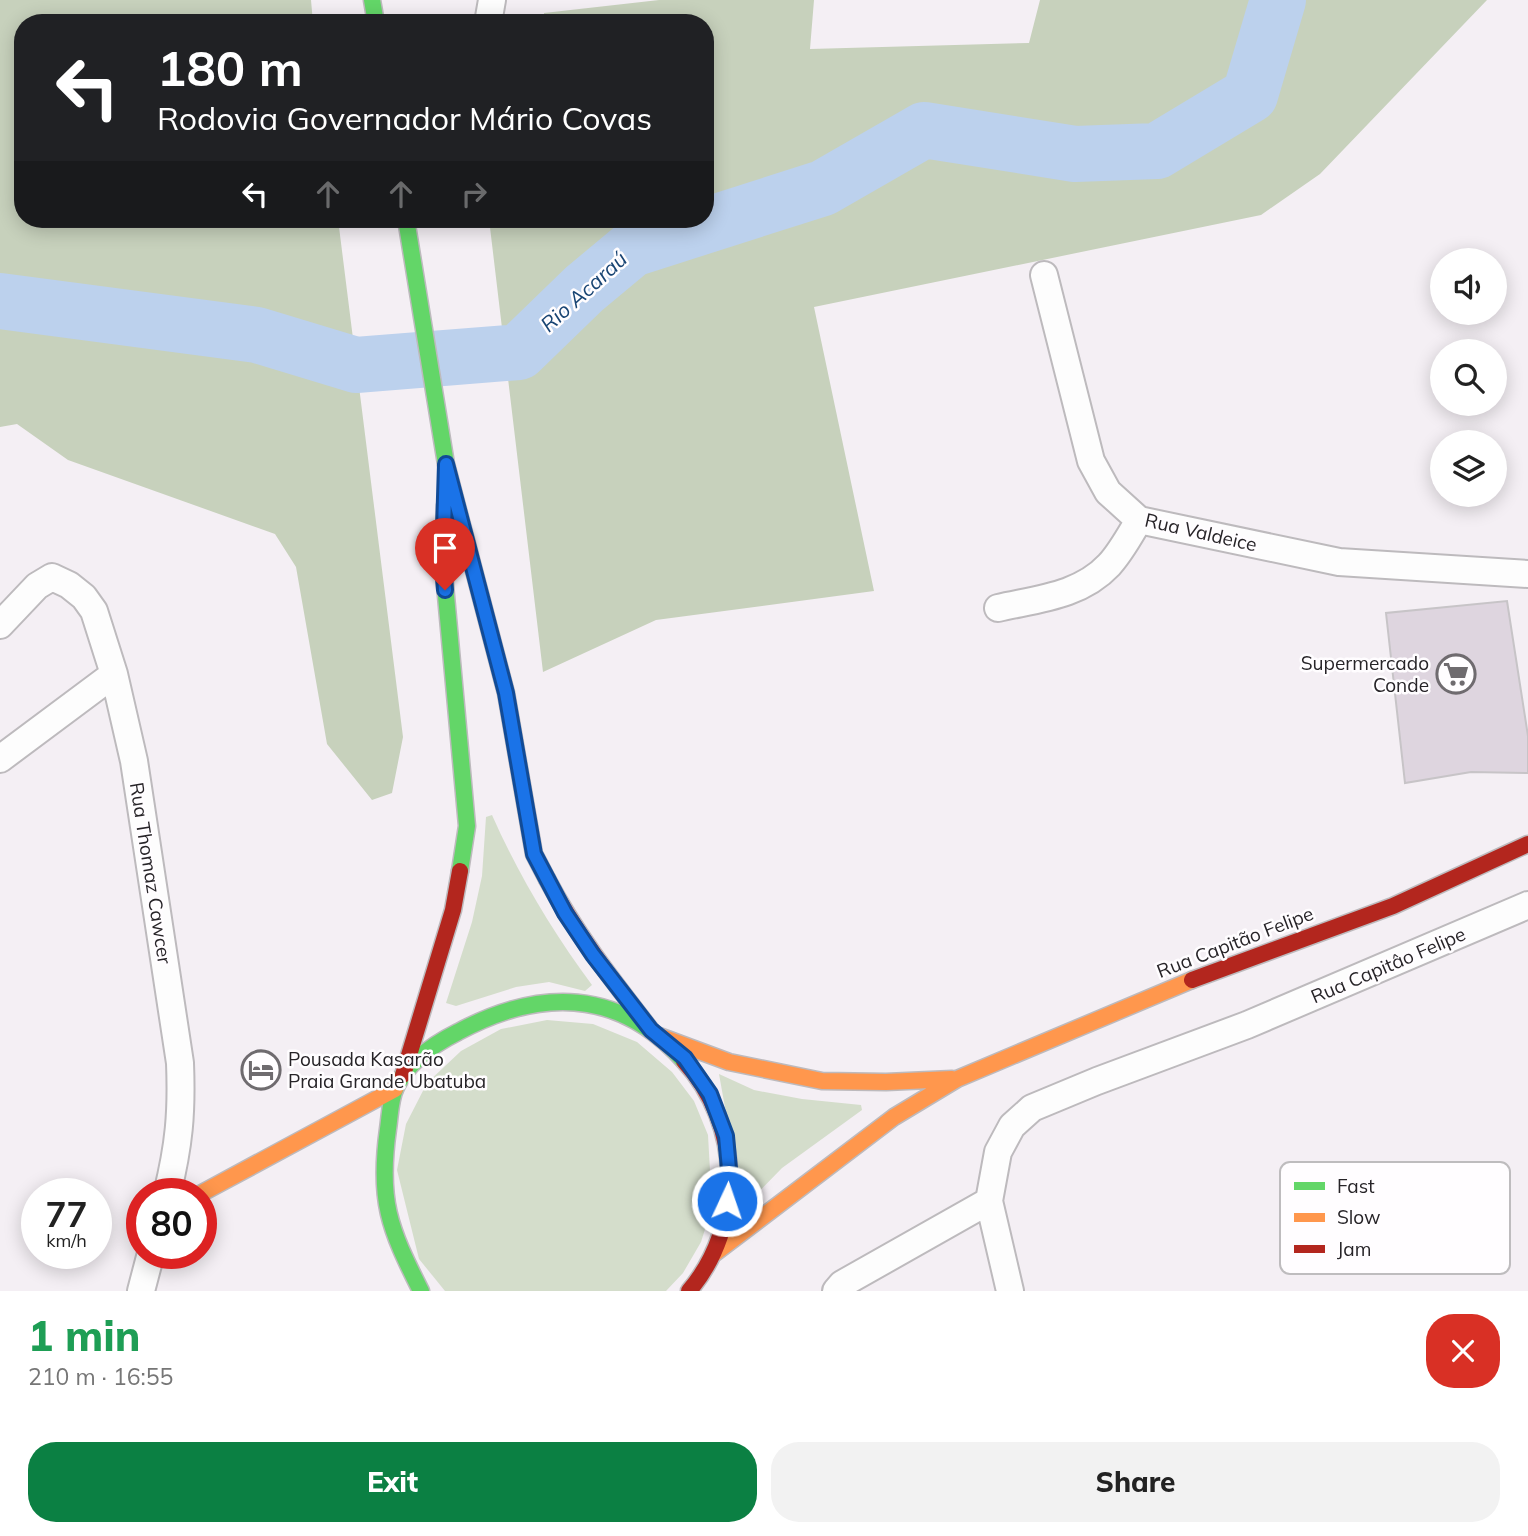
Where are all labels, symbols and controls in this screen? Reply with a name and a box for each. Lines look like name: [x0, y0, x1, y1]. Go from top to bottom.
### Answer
text: 180 m: [157, 37, 303, 98]
icon: left: [42, 42, 133, 133]
text: Rodovia Governador Mário Covas: [157, 98, 652, 138]
icon: left: [236, 175, 274, 213]
icon: ahead: [309, 175, 347, 213]
icon: ahead: [382, 175, 420, 213]
icon: right: [455, 175, 493, 213]
water label: Rio Acaraú: [535, 246, 632, 337]
map controls: [1430, 248, 1507, 507]
button: sound: [1430, 248, 1507, 325]
button: search: [1430, 339, 1507, 416]
button: layers: [1430, 430, 1507, 507]
street label: Rua Valdeice: [1143, 507, 1259, 557]
pin: [415, 518, 475, 590]
icon: arrive: [426, 529, 464, 567]
place label: Supermercado Conde: [1301, 651, 1429, 697]
supermarket icon: Supermercado Conde: [1435, 653, 1477, 695]
street label: Rua Thomaz Cawcer: [125, 780, 177, 966]
street label: Rua Capitão Felipe: [1153, 901, 1317, 983]
street label: Rua Capitâo Felipe: [1307, 922, 1469, 1008]
place label: Pousada Kasarão Praia Grande Ubatuba: [288, 1047, 486, 1093]
hotel icon: Pousada Kasarão Praia Grande Ubatuba: [240, 1049, 282, 1091]
legend: [1280, 1162, 1510, 1274]
position arrow: [690, 1164, 764, 1238]
text: Fast: [1337, 1174, 1375, 1198]
speed limit sign: 80: [126, 1178, 217, 1269]
text: 77: [45, 1192, 88, 1236]
text: Slow: [1337, 1205, 1381, 1229]
text: km/h: [46, 1229, 87, 1252]
text: Jam: [1337, 1237, 1371, 1261]
text: 1 min: [28, 1309, 141, 1362]
button: close: [1426, 1314, 1500, 1388]
text: 210 m · 16:55: [28, 1362, 173, 1391]
button: Exit: [28, 1442, 757, 1522]
button: Share: [771, 1442, 1500, 1522]

